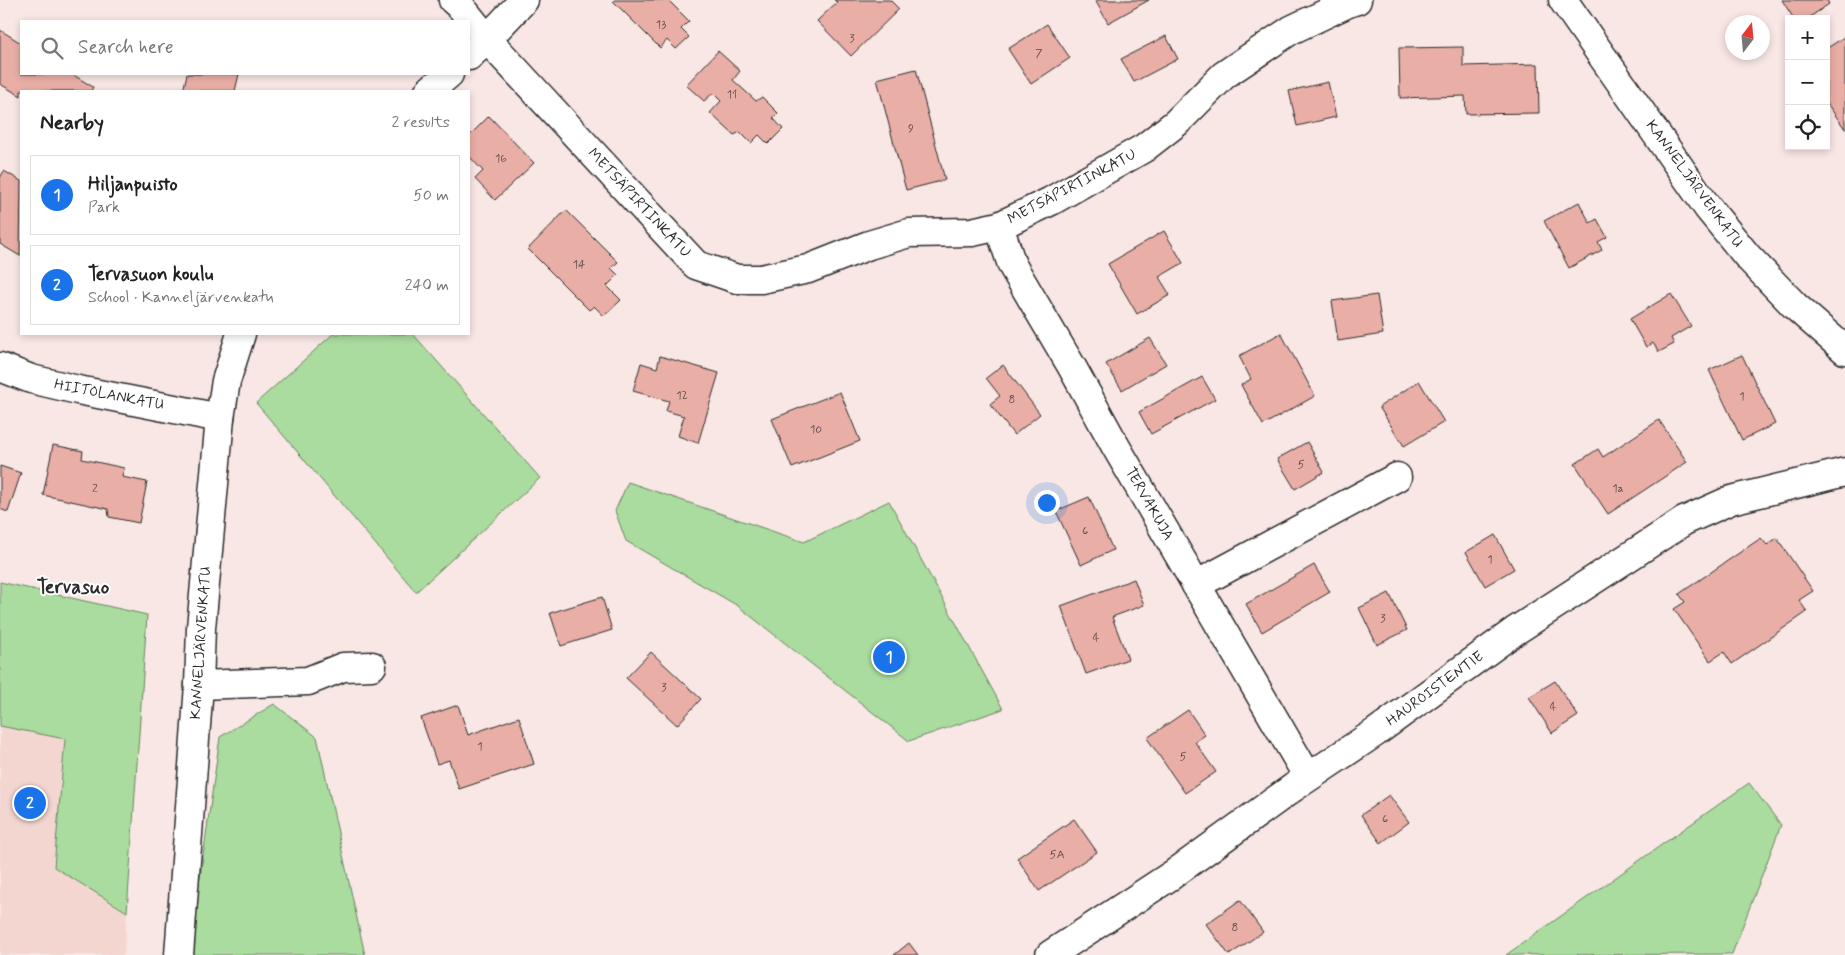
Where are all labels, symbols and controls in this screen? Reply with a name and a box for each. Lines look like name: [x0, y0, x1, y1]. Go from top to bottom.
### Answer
north arrow: [1725, 15, 1770, 60]
map controls: [1785, 15, 1830, 150]
button: +: [1785, 15, 1830, 60]
house number: 13: [656, 17, 666, 33]
search box: [20, 20, 470, 75]
house number: 3: [849, 31, 855, 47]
icon: search: [38, 34, 66, 62]
text: Search here: [78, 35, 174, 60]
house number: 7: [1035, 46, 1043, 62]
button: −: [1785, 60, 1830, 105]
house number: 11: [727, 87, 737, 103]
button: locate: [1785, 105, 1830, 150]
text: Nearby: [40, 109, 104, 137]
text: 2 results: [392, 112, 450, 133]
street label: KANNELJÄRVENKATU: [1641, 116, 1747, 252]
house number: 9: [908, 121, 914, 137]
street label: METSÄPIRTINKATU: [583, 144, 695, 262]
street label: METSÄPIRTINKATU: [1004, 145, 1140, 229]
house number: 16: [495, 151, 507, 167]
text: Hiljanpuisto: [88, 172, 178, 197]
text: 1: [53, 185, 61, 206]
text: 50 m: [413, 185, 449, 206]
text: Park: [88, 197, 120, 218]
house number: 14: [573, 257, 585, 273]
text: Tervasuon koulu: [88, 262, 213, 287]
text: 2: [53, 275, 61, 296]
text: 240 m: [405, 275, 449, 296]
text: School · Kanneljärvenkatu: [88, 287, 274, 308]
street label: HIITOLANKATU: [52, 375, 166, 415]
house number: 12: [676, 388, 688, 404]
house number: 1: [1739, 389, 1745, 405]
house number: 8: [1009, 392, 1015, 408]
house number: 10: [810, 422, 822, 438]
house number: 5: [1297, 457, 1305, 473]
street label: TERVAKUJA: [1120, 464, 1178, 544]
house number: 2: [92, 481, 98, 497]
house number: 1a: [1612, 481, 1624, 497]
your location: [1034, 490, 1060, 516]
house number: 6: [1082, 523, 1088, 539]
house number: 1: [1487, 552, 1493, 568]
street label: KANNELJÄRVENKATU: [186, 566, 216, 720]
district label: Tervasuo: [37, 574, 110, 601]
house number: 3: [1380, 611, 1386, 627]
house number: 4: [1093, 630, 1100, 646]
pin: 1: [873, 638, 905, 676]
street label: HAUROISTENTIE: [1382, 647, 1488, 731]
house number: 3: [661, 680, 667, 696]
house number: 4: [1550, 699, 1557, 715]
house number: 1: [477, 739, 483, 755]
house number: 5: [1179, 749, 1187, 765]
pin: 2: [14, 784, 46, 822]
house number: 6: [1382, 811, 1388, 827]
house number: 5A: [1049, 847, 1065, 863]
house number: 8: [1232, 920, 1238, 936]

